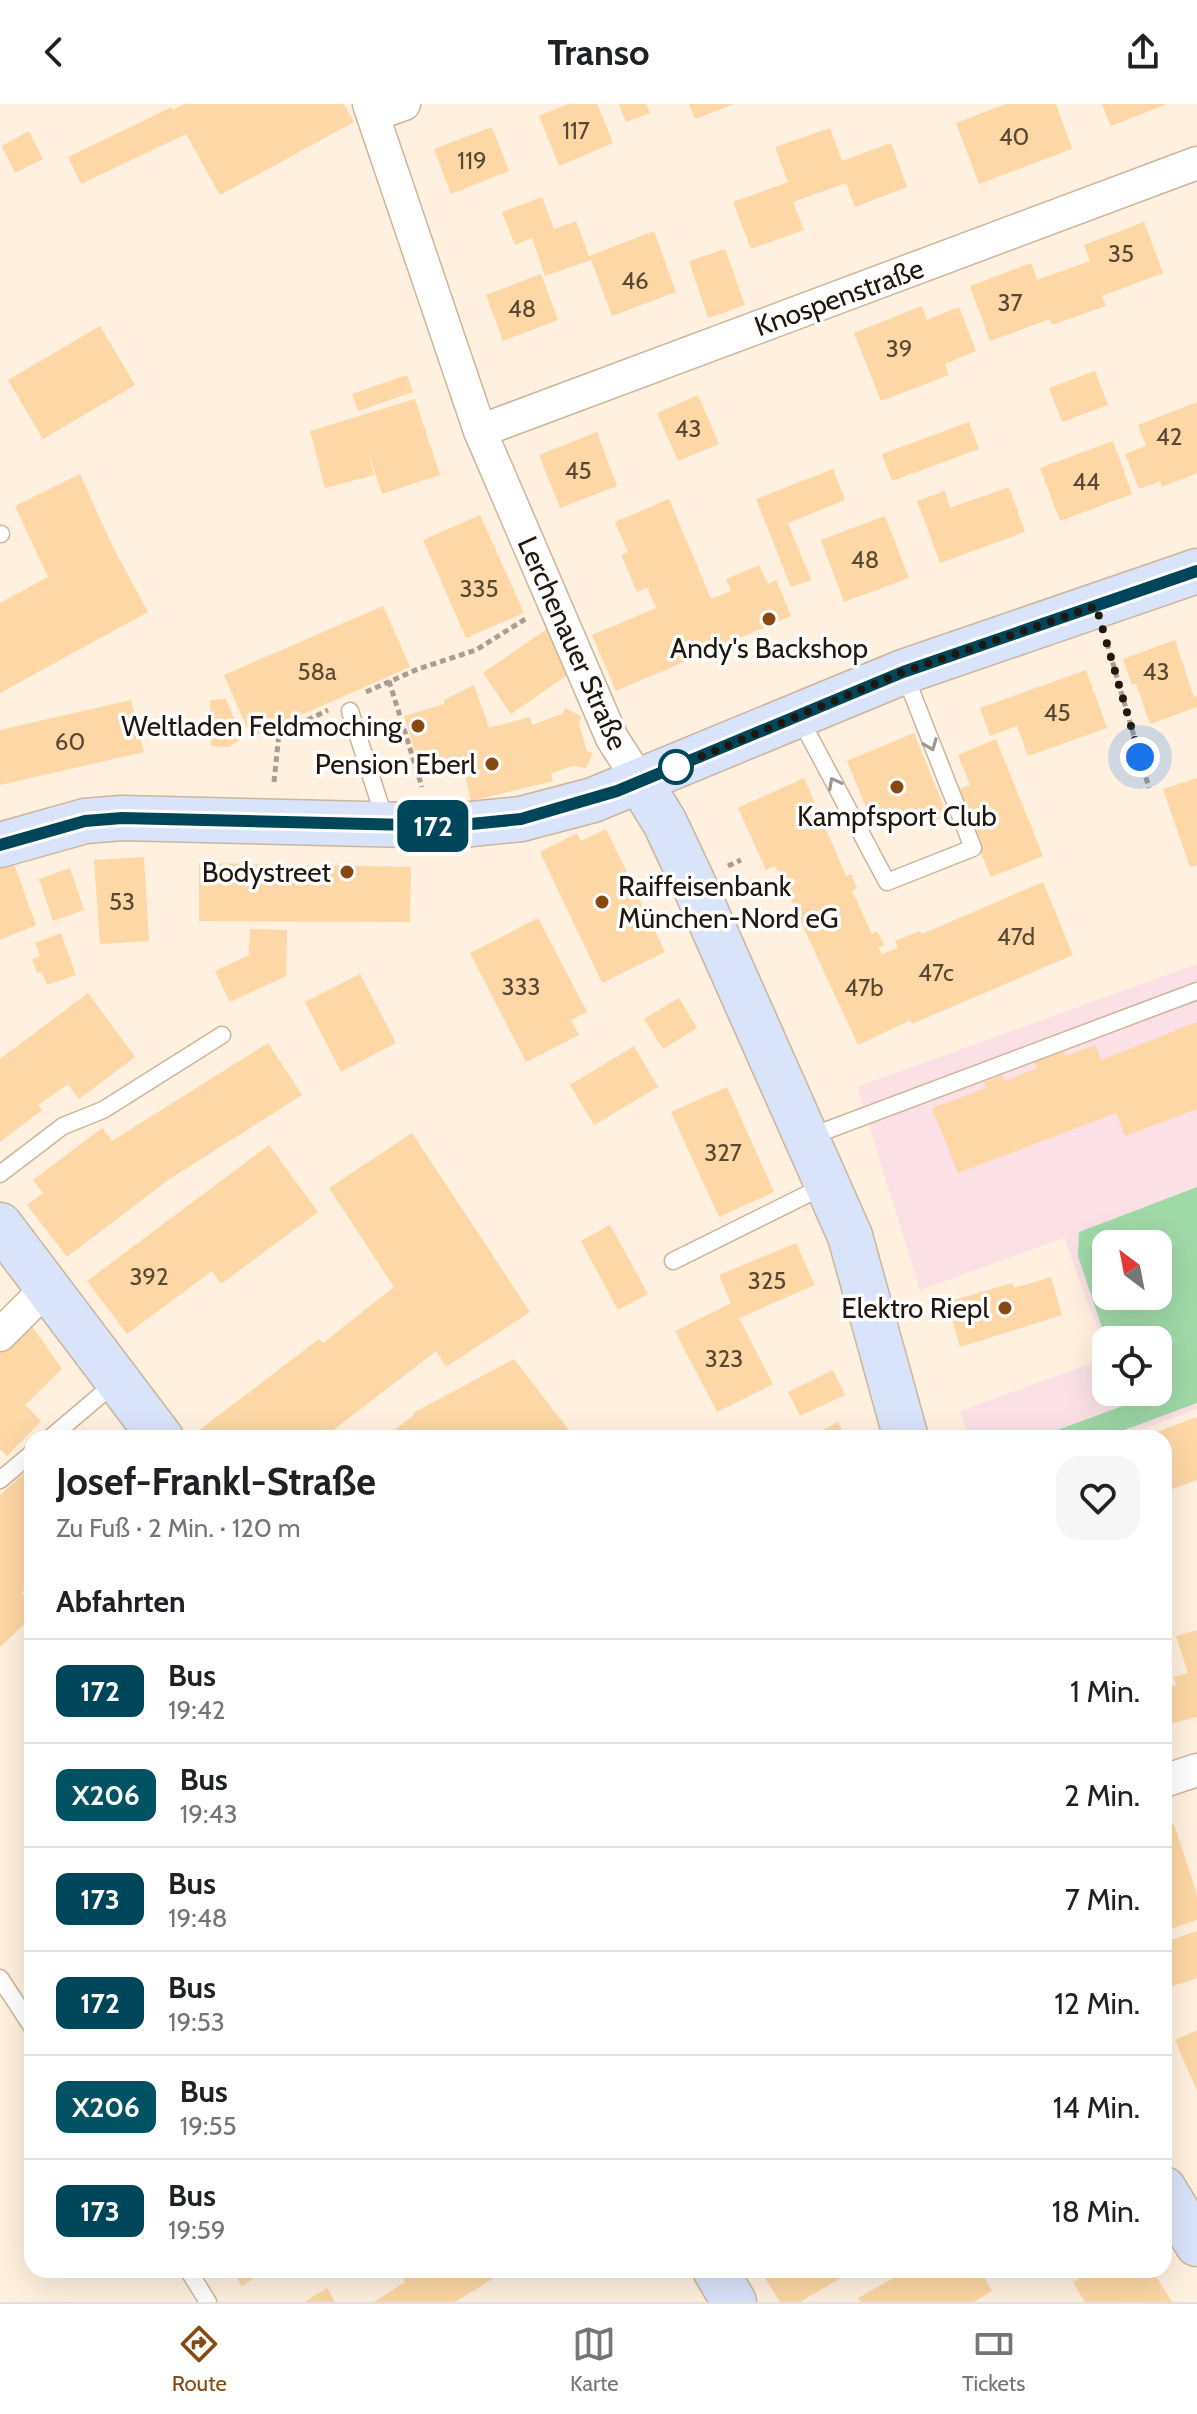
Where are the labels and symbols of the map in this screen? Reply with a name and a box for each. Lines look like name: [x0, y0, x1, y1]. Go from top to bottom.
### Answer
house number: 117: [562, 116, 590, 145]
house number: 40: [999, 122, 1029, 151]
house number: 119: [457, 146, 487, 175]
house number: 35: [1108, 239, 1134, 268]
street label: Knospenstraße: [750, 251, 928, 343]
house number: 46: [621, 266, 649, 295]
house number: 37: [997, 288, 1023, 317]
house number: 48: [508, 294, 536, 323]
house number: 39: [886, 334, 912, 363]
house number: 43: [675, 414, 701, 443]
house number: 42: [1156, 422, 1182, 451]
house number: 45: [565, 456, 591, 485]
house number: 44: [1072, 467, 1100, 496]
street label: Lerchenauer Straße: [511, 531, 635, 755]
house number: 48: [851, 545, 879, 574]
house number: 335: [460, 574, 498, 603]
marker: Andy's Backshop: [760, 610, 778, 628]
place label: Andy's Backshop: [670, 631, 868, 665]
house number: 58a: [297, 657, 337, 686]
house number: 43: [1143, 657, 1169, 686]
house number: 45: [1044, 698, 1070, 727]
place label: Weltladen Feldmoching: [121, 709, 403, 743]
marker: Weltladen Feldmoching: [409, 717, 427, 735]
house number: 60: [55, 727, 85, 756]
one-way arrow: [921, 737, 938, 751]
your location: [1120, 737, 1160, 777]
place label: Pension Eberl: [315, 747, 476, 781]
unlabelled marker: [659, 750, 693, 784]
marker: Pension Eberl: [483, 755, 501, 773]
one-way arrow: [828, 777, 844, 792]
marker: Kampfsport Club: [888, 778, 906, 796]
place label: Kampfsport Club: [797, 799, 997, 833]
line badge: 172: [387, 800, 479, 852]
place label: Bodystreet: [202, 855, 331, 889]
marker: Bodystreet: [338, 863, 356, 881]
place label: Raiffeisenbank München-Nord eG: [618, 869, 839, 935]
house number: 53: [109, 887, 135, 916]
marker: Raiffeisenbank München-Nord eG: [593, 893, 611, 911]
house number: 47d: [997, 922, 1035, 951]
house number: 47c: [918, 958, 954, 987]
house number: 333: [502, 972, 540, 1001]
house number: 47b: [844, 973, 884, 1002]
house number: 327: [704, 1138, 742, 1167]
north arrow: [1092, 1230, 1172, 1310]
house number: 392: [129, 1262, 169, 1291]
house number: 325: [748, 1266, 786, 1295]
place label: Elektro Riepl: [841, 1291, 989, 1325]
marker: Elektro Riepl: [996, 1299, 1014, 1317]
house number: 323: [705, 1344, 743, 1373]

